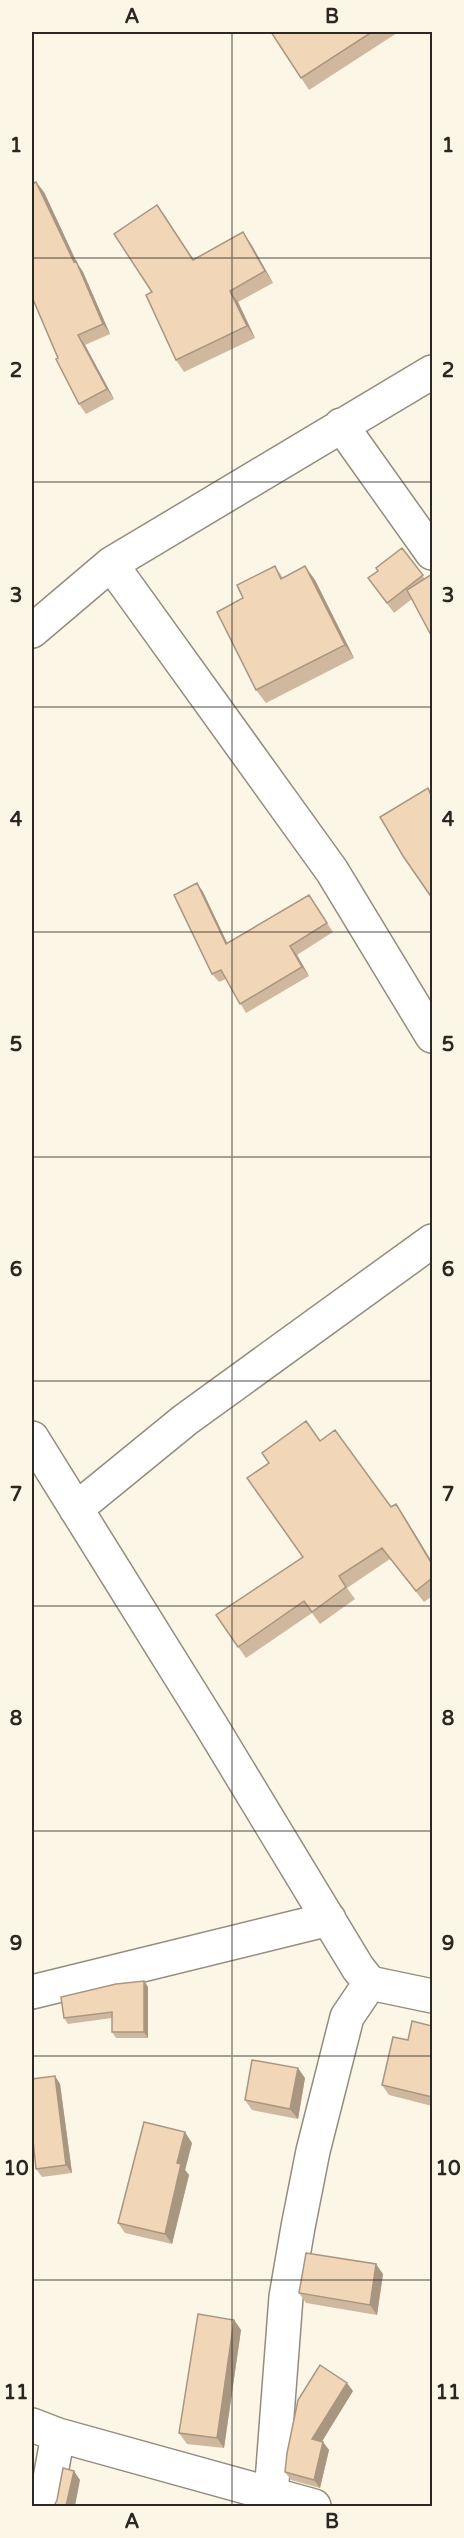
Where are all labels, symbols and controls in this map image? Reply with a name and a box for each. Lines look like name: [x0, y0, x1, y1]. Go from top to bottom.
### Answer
text: A: [125, 5, 140, 29]
text: B: [325, 5, 339, 29]
text: 1: [10, 134, 22, 158]
text: 1: [442, 134, 454, 158]
text: 2: [10, 359, 22, 383]
text: 2: [442, 359, 454, 383]
text: 3: [10, 584, 22, 608]
text: 3: [442, 584, 454, 608]
text: 4: [10, 808, 23, 832]
text: 4: [442, 808, 455, 832]
text: 5: [10, 1033, 22, 1057]
text: 5: [442, 1033, 454, 1057]
text: 6: [10, 1258, 22, 1282]
text: 6: [442, 1258, 454, 1282]
text: 7: [10, 1483, 22, 1507]
text: 7: [442, 1483, 454, 1507]
text: 8: [10, 1707, 22, 1731]
text: 8: [442, 1707, 454, 1731]
text: 9: [10, 1932, 22, 1956]
text: 9: [442, 1932, 454, 1956]
text: 10: [3, 2157, 29, 2181]
text: 10: [435, 2157, 461, 2181]
text: 11: [3, 2381, 29, 2405]
text: 11: [435, 2381, 461, 2405]
text: A: [125, 2510, 140, 2534]
text: B: [325, 2510, 339, 2534]

